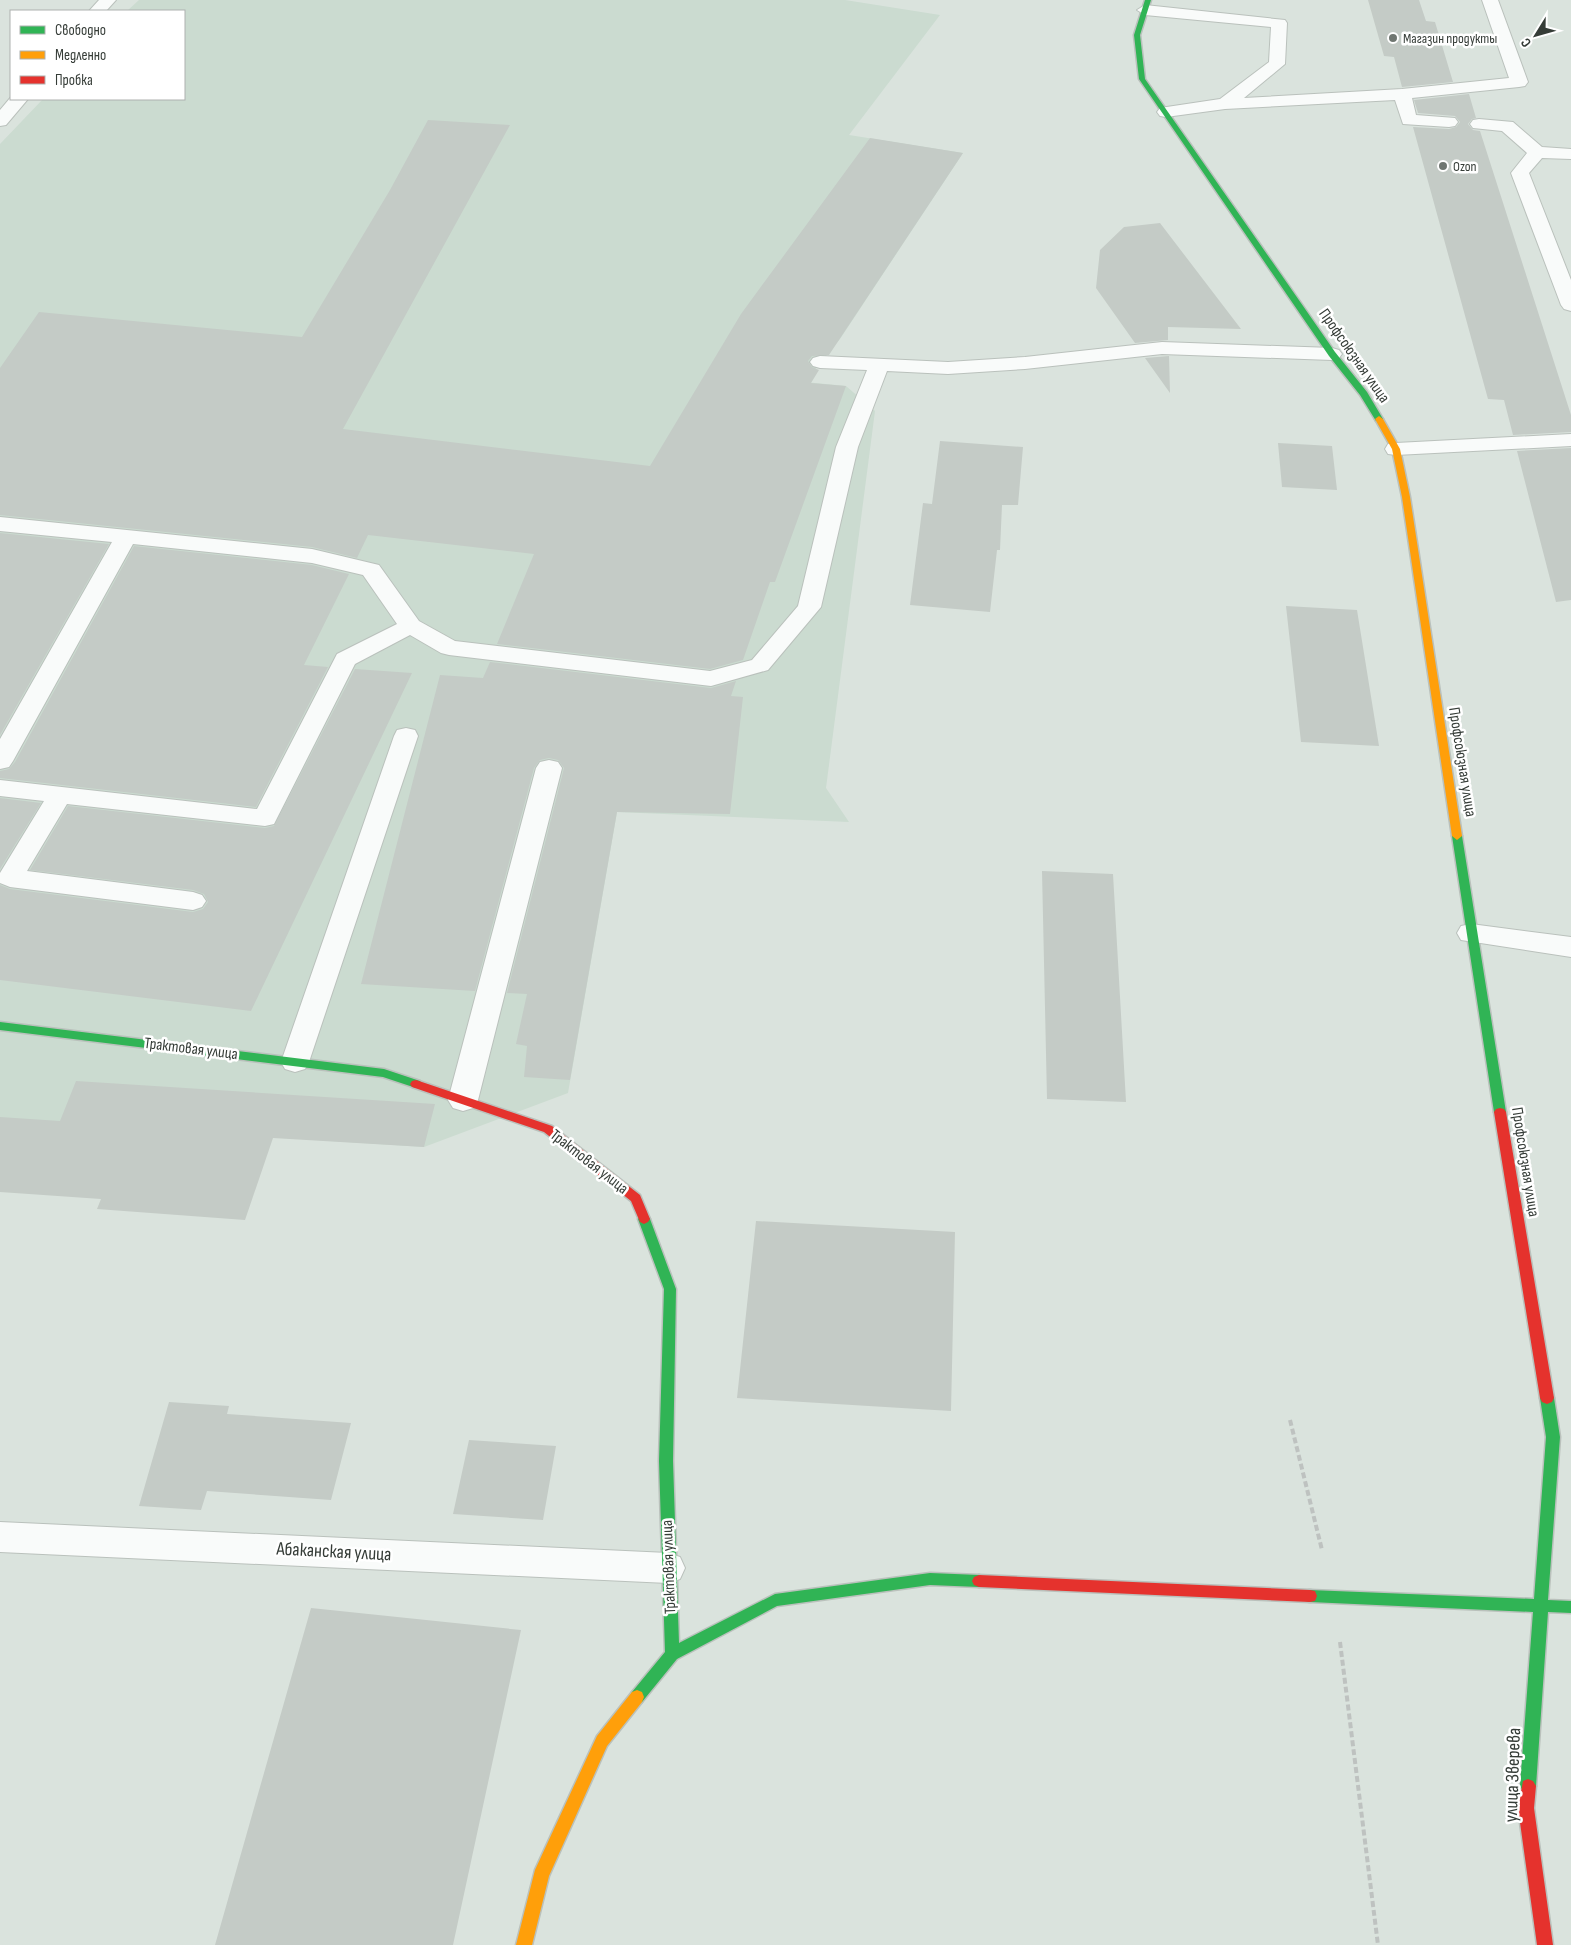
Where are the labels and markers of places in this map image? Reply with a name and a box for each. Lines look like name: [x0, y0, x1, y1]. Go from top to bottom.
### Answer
place label: Магазин продукты: [1403, 30, 1497, 47]
marker: Магазин продукты: [1387, 32, 1399, 44]
place label: Ozon: [1453, 158, 1477, 175]
marker: Ozon: [1437, 160, 1449, 172]

